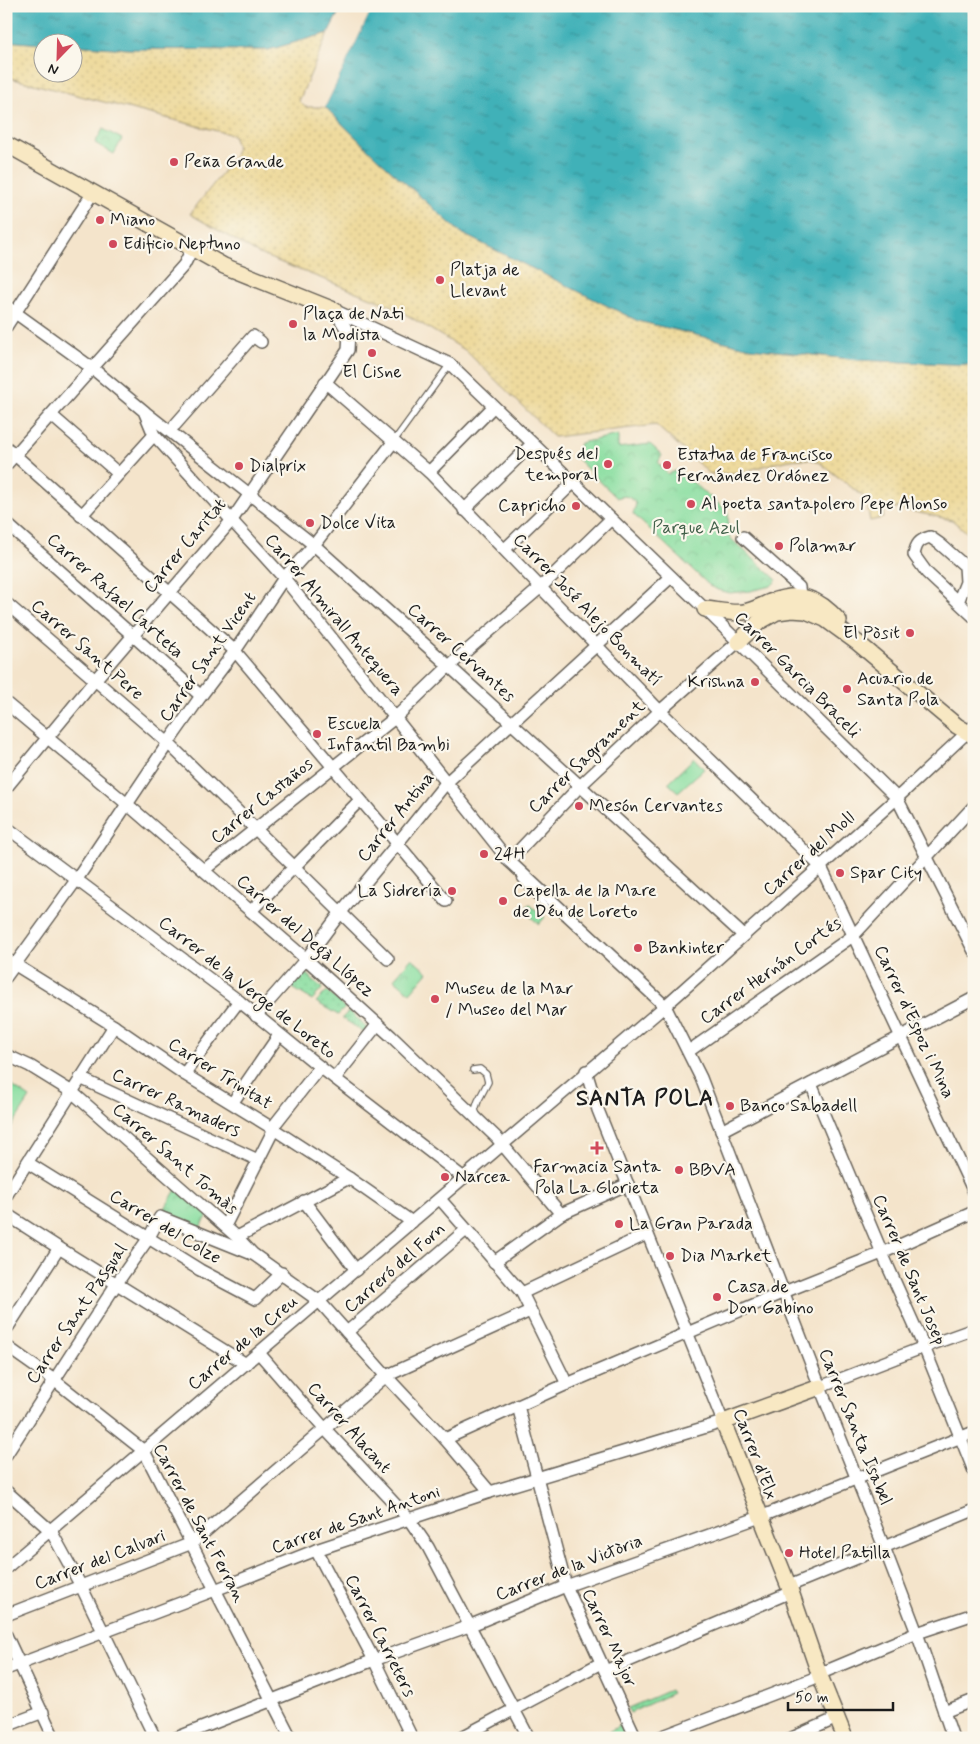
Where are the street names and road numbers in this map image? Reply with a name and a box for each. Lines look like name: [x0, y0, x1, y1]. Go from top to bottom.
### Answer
street label: Carrer Caritat: [138, 493, 232, 599]
street label: Carrer Rafael Carteta: [41, 528, 189, 664]
street label: Carrer José Alejo Bonmatí: [507, 528, 667, 692]
street label: Carrer Almirall Antequera: [259, 529, 409, 701]
street label: Carrer Sant Vicent: [154, 587, 262, 727]
street label: Carrer Sant Pere: [25, 594, 149, 706]
street label: Carrer Cervantes: [402, 598, 520, 708]
street label: Carrer Garcia Braceli: [728, 606, 866, 744]
street label: Carrer Sagrament: [523, 695, 652, 820]
street label: Carrer Castaños: [206, 752, 318, 850]
street label: Carrer Antina: [352, 767, 440, 867]
street label: Carrer del Moll: [758, 806, 860, 902]
street label: Carrer del Degà Llópez: [230, 869, 379, 1004]
street label: Carrer de la Verge de Loreto: [153, 911, 341, 1066]
street label: Carrer Hernán Cortés: [695, 911, 847, 1031]
street label: Carrer d'Espoz i Mina: [868, 942, 960, 1102]
street label: Carrer Trinitat: [163, 1032, 277, 1116]
street label: Carrer Ramaders: [108, 1063, 244, 1143]
street label: Carrer Sant Tomàs: [107, 1098, 243, 1220]
street label: Carrer del Colze: [105, 1184, 225, 1270]
street label: Carrer de Sant Josep: [866, 1191, 952, 1349]
street label: Carreró del Forn: [339, 1217, 451, 1319]
street label: Carrer Sant Pasqual: [21, 1239, 133, 1389]
street label: Carrer de la Creu: [183, 1290, 303, 1396]
street label: Carrer Santa Isabel: [813, 1345, 897, 1509]
street label: Carrer Alacant: [301, 1377, 397, 1479]
street label: Carrer d'Elx: [727, 1405, 783, 1503]
street label: Carrer de Sant Ferran: [147, 1439, 251, 1607]
street label: Carrer de Sant Antoni: [269, 1480, 443, 1560]
street label: Carrer del Calvari: [31, 1524, 169, 1596]
street label: Carrer de la Victòria: [492, 1529, 646, 1607]
street label: Carrer Carreters: [339, 1570, 421, 1702]
street label: Carrer Major: [576, 1585, 643, 1692]

